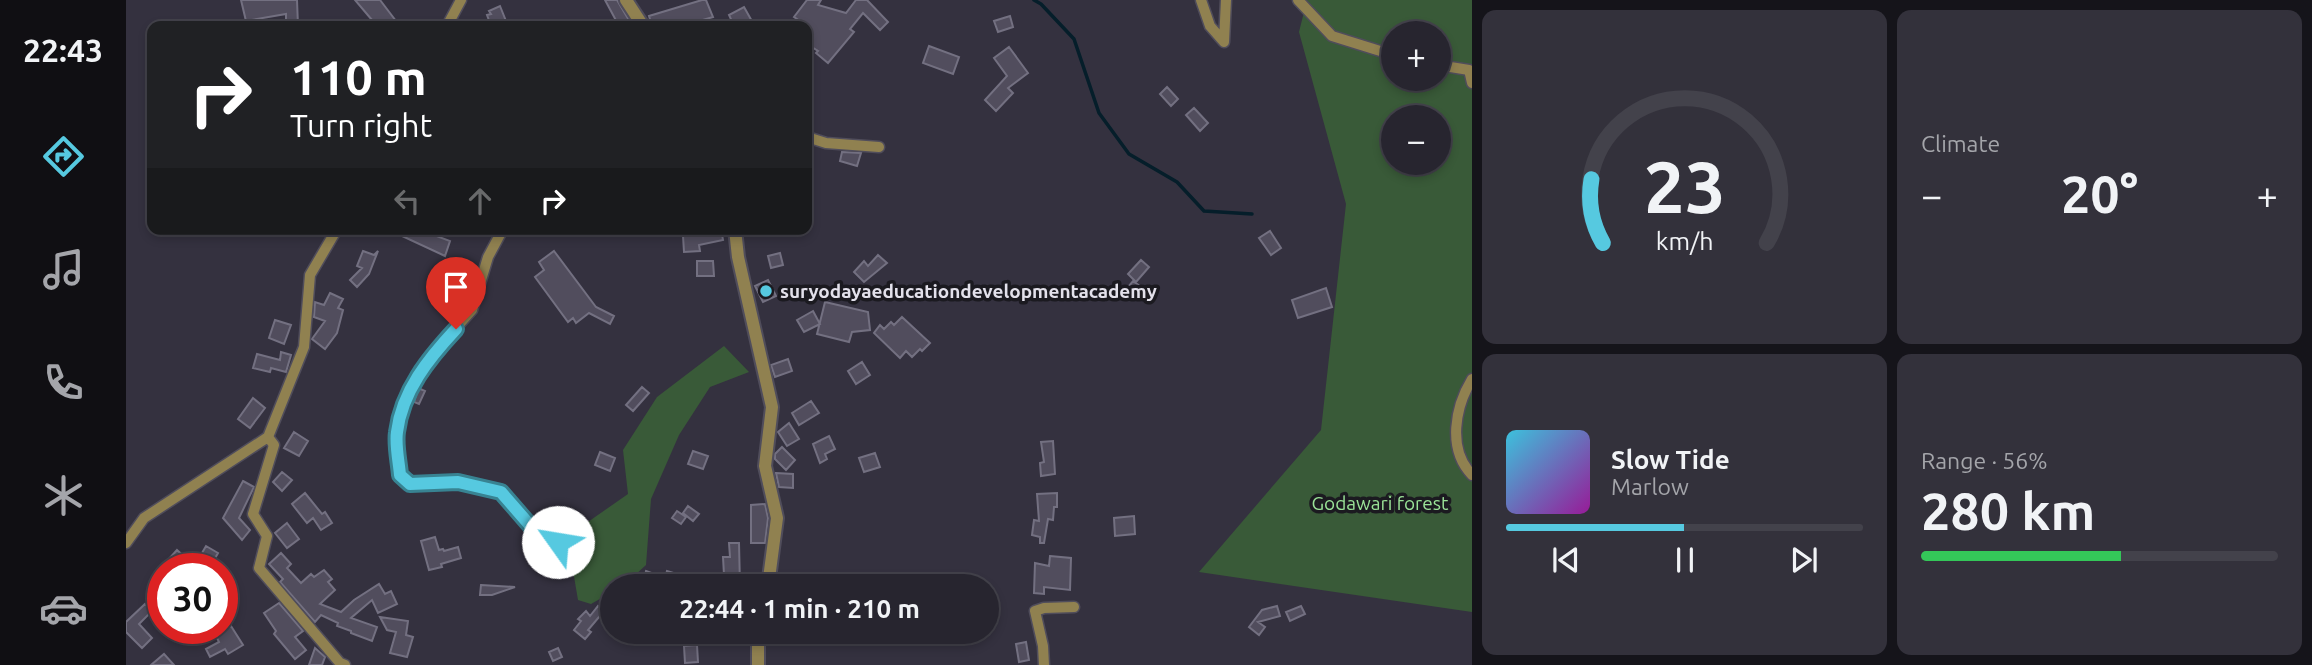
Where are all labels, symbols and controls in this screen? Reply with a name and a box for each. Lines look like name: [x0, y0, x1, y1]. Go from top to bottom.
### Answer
map controls: [1381, 21, 1451, 175]
button: +: [1381, 21, 1451, 91]
text: 22:43: [23, 32, 103, 68]
icon: right: [175, 49, 266, 140]
text: 110 m: [290, 49, 427, 104]
button: −: [1381, 105, 1451, 175]
text: Turn right: [290, 107, 432, 143]
text: Climate: [1921, 131, 2000, 156]
icon: directions: [39, 132, 88, 181]
text: 23: [1643, 145, 1726, 227]
text: 20°: [2061, 165, 2138, 223]
text: −: [1921, 174, 1942, 216]
text: +: [2257, 174, 2278, 216]
icon: left: [388, 182, 426, 220]
icon: ahead: [461, 182, 499, 220]
icon: right: [534, 182, 572, 220]
text: km/h: [1656, 227, 1713, 255]
icon: music: [39, 245, 88, 294]
pin: [426, 257, 486, 329]
icon: arrive: [437, 268, 475, 306]
place label: suryodayaeducationdevelopmentacademy: [780, 280, 1157, 302]
marker: suryodayaeducationdevelopmentacademy: [758, 283, 774, 299]
icon: phone: [39, 358, 88, 407]
text: Slow Tide: [1611, 445, 1730, 474]
text: Range · 56%: [1921, 448, 2048, 473]
icon: climate: [39, 471, 88, 520]
text: Marlow: [1611, 474, 1689, 499]
text: 280 km: [1921, 482, 2095, 540]
park label: Godawari forest: [1312, 492, 1449, 514]
position arrow: [521, 505, 595, 579]
icon: previous: [1547, 541, 1585, 579]
icon: pause: [1666, 541, 1704, 579]
icon: next: [1785, 541, 1823, 579]
speed limit sign: 30: [147, 553, 238, 644]
icon: car: [39, 584, 88, 633]
text: 22:44 · 1 min · 210 m: [679, 594, 920, 623]

